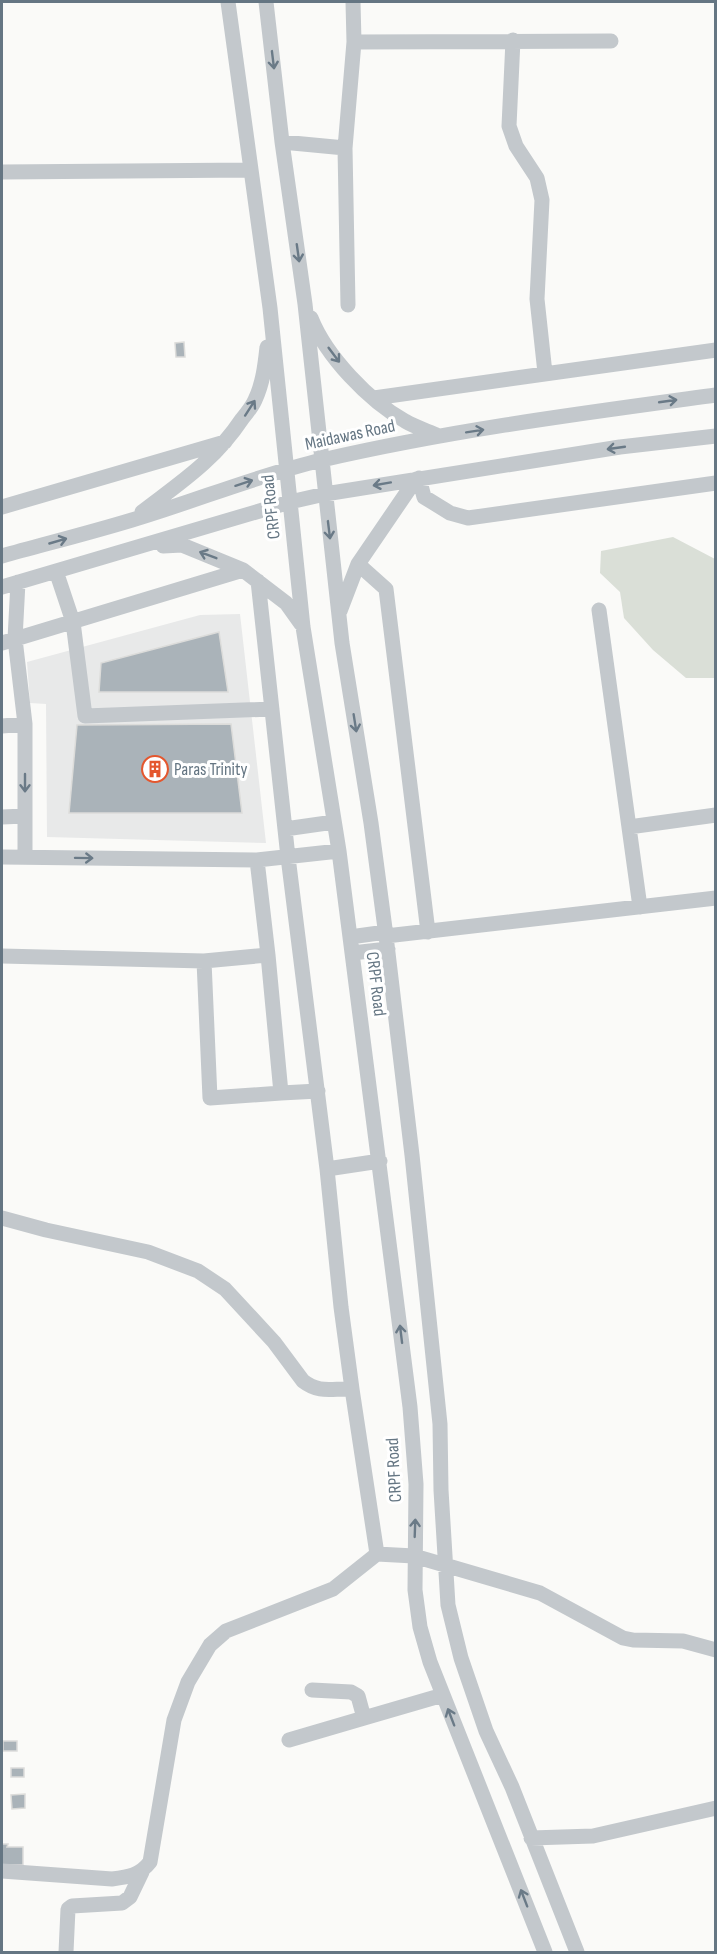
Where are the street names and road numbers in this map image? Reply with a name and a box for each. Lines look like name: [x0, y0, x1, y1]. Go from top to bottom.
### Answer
street label: Maidawas Road: [303, 415, 397, 455]
street label: CRPF Road: [257, 474, 285, 540]
street label: CRPF Road: [362, 951, 390, 1017]
street label: CRPF Road: [382, 1437, 406, 1503]

